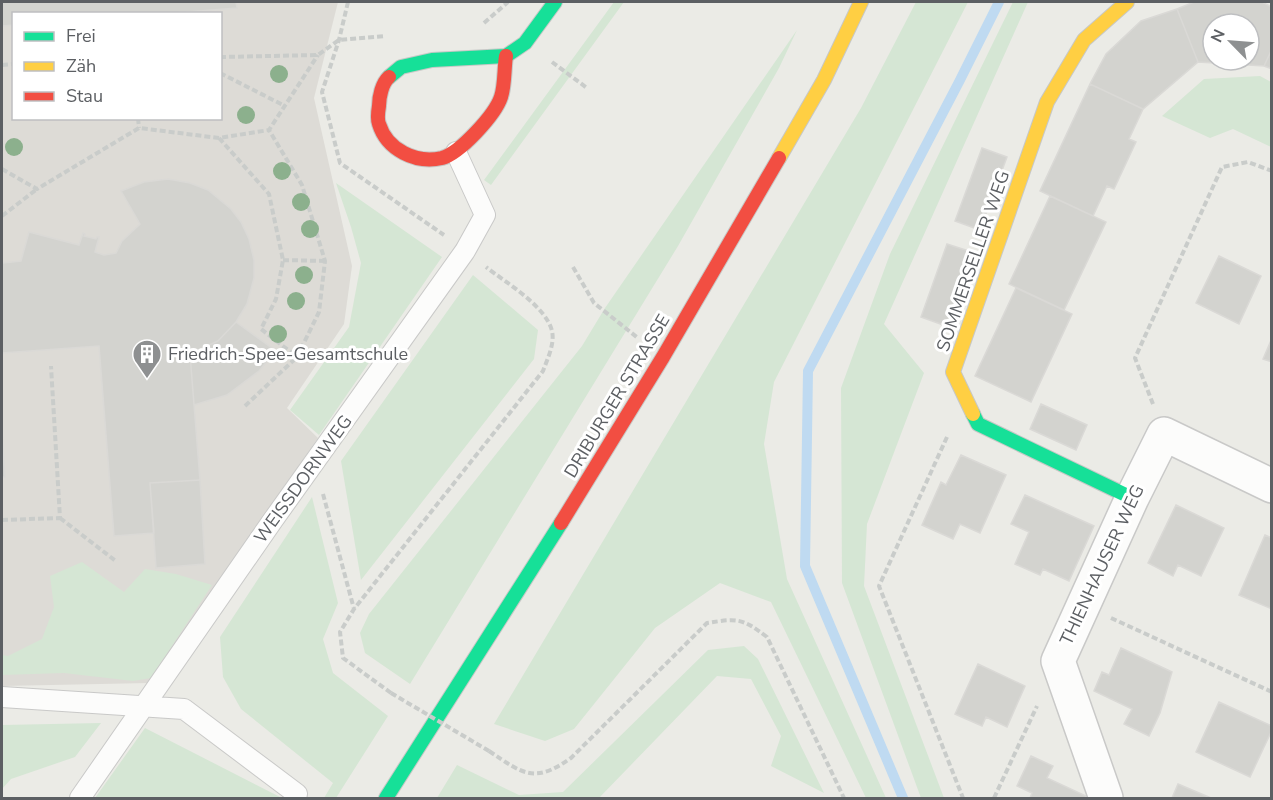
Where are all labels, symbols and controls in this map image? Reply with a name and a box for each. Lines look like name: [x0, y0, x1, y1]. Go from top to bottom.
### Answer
legend: [12, 12, 222, 120]
north arrow: [1201, 12, 1261, 72]
text: Frei: [66, 24, 96, 48]
text: N: [1206, 26, 1231, 46]
text: Zäh: [66, 54, 96, 78]
text: Stau: [66, 84, 103, 108]
street label: SOMMERSELLER WEG: [931, 167, 1015, 355]
street label: DRIBURGER STRASSE: [559, 310, 675, 482]
building icon: Friedrich-Spee-Gesamtschule: [131, 338, 163, 380]
place label: Friedrich-Spee-Gesamtschule: [168, 342, 408, 366]
street label: WEISSDORNWEG: [248, 410, 358, 548]
street label: THIENHAUSER WEG: [1054, 481, 1150, 649]

